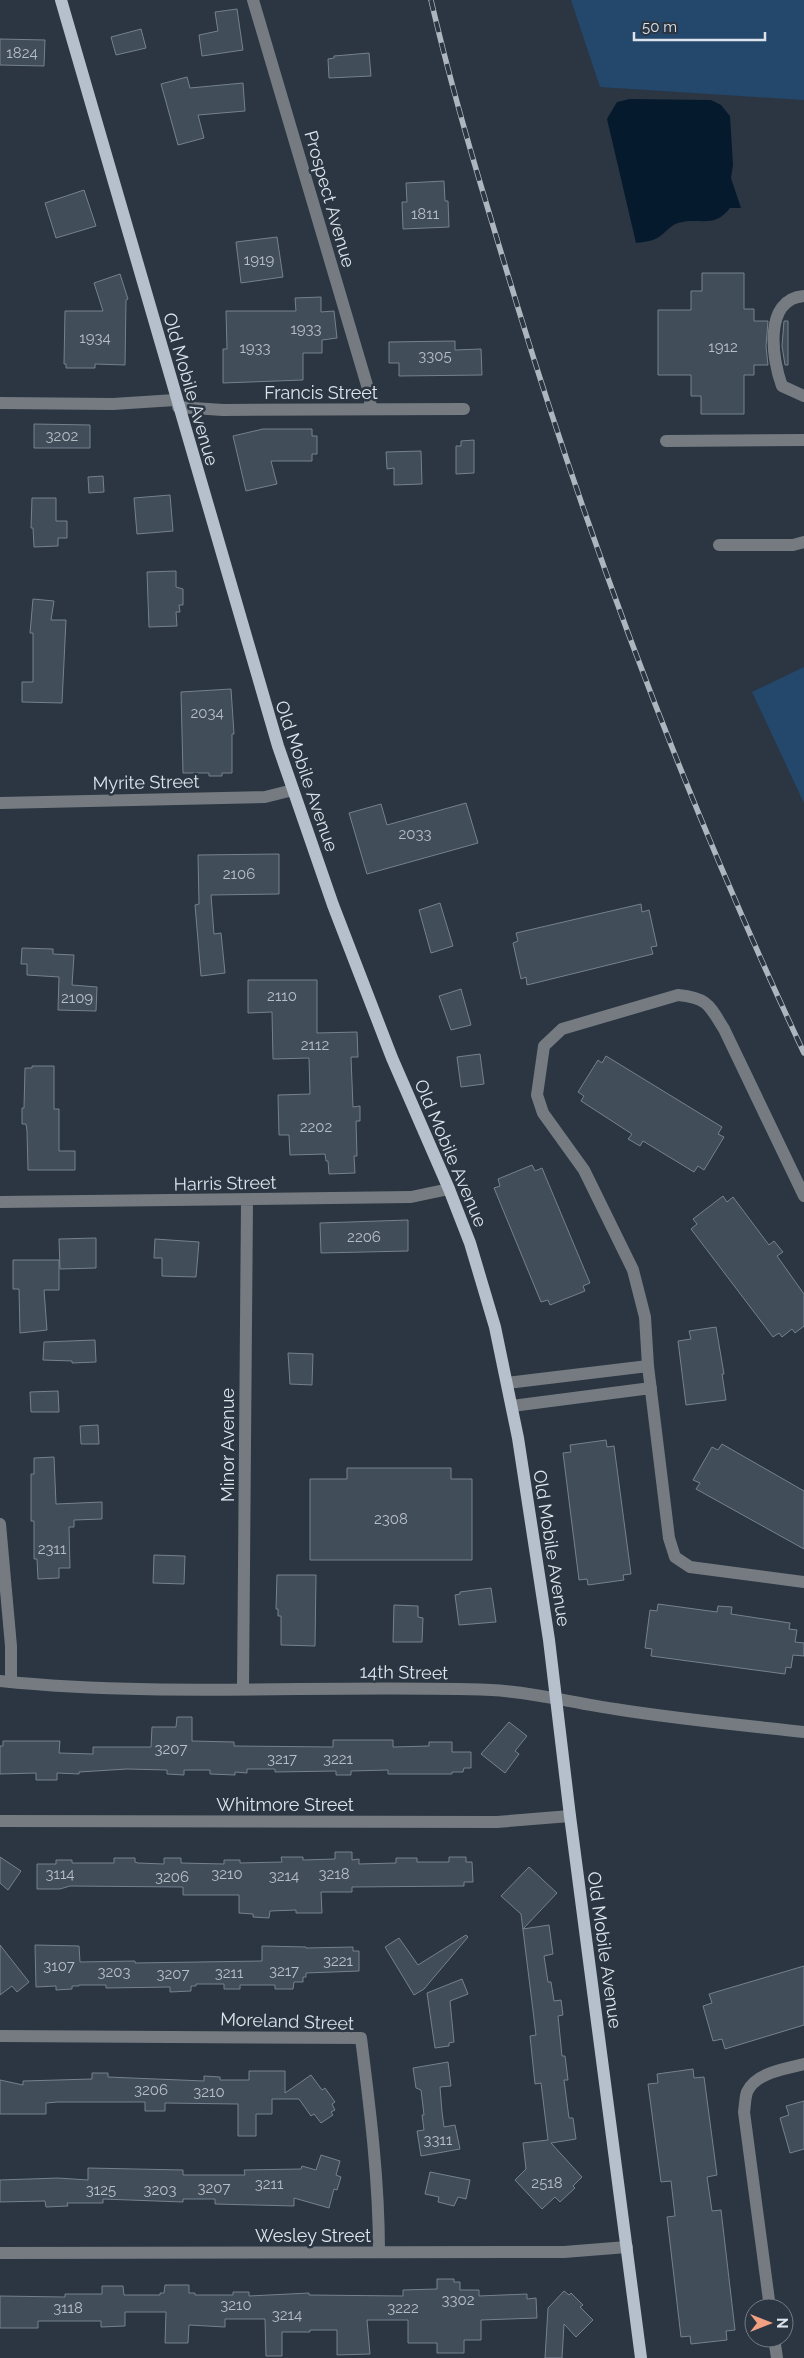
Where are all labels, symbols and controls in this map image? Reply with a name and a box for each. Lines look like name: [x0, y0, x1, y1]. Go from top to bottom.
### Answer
scale bar: [634, 10, 765, 42]
text: 50 m: [642, 18, 677, 36]
house number: 1824: [6, 44, 38, 62]
street label: Prospect Avenue: [300, 128, 360, 270]
house number: 1811: [411, 205, 440, 223]
house number: 1919: [244, 251, 274, 269]
street label: Old Mobile Avenue: [159, 310, 223, 468]
house number: 1933: [290, 320, 322, 338]
house number: 1934: [79, 329, 111, 347]
house number: 1912: [708, 338, 738, 356]
house number: 1933: [239, 339, 271, 357]
house number: 3305: [418, 347, 452, 365]
street label: Francis Street: [264, 382, 378, 403]
house number: 3202: [46, 427, 79, 445]
street label: Old Mobile Avenue: [271, 698, 343, 855]
house number: 2034: [190, 704, 224, 722]
street label: Myrite Street: [92, 771, 200, 793]
house number: 2033: [398, 825, 432, 843]
house number: 2106: [223, 865, 255, 883]
house number: 2110: [267, 987, 297, 1005]
house number: 2109: [61, 989, 93, 1007]
house number: 2112: [301, 1036, 329, 1054]
street label: Old Mobile Avenue: [410, 1076, 492, 1230]
house number: 2202: [300, 1118, 332, 1136]
street label: Harris Street: [173, 1172, 277, 1194]
house number: 2206: [347, 1228, 381, 1246]
street label: Minor Avenue: [217, 1388, 238, 1502]
street label: Old Mobile Avenue: [529, 1468, 575, 1628]
house number: 2308: [374, 1510, 408, 1528]
house number: 2311: [38, 1540, 67, 1558]
street label: 14th Street: [360, 1661, 448, 1683]
house number: 3207: [155, 1740, 187, 1758]
house number: 3217: [267, 1750, 297, 1768]
house number: 3221: [323, 1750, 354, 1768]
street label: Whitmore Street: [216, 1794, 354, 1815]
house number: 3114: [45, 1865, 75, 1883]
house number: 3210: [211, 1865, 243, 1883]
house number: 3218: [318, 1865, 350, 1883]
house number: 3214: [269, 1867, 299, 1885]
house number: 3206: [155, 1868, 189, 1886]
street label: Old Mobile Avenue: [584, 1870, 626, 2030]
house number: 3221: [323, 1952, 354, 1970]
house number: 3107: [43, 1957, 75, 1975]
house number: 3217: [269, 1962, 299, 1980]
house number: 3203: [97, 1963, 131, 1981]
house number: 3211: [215, 1964, 244, 1982]
house number: 3207: [157, 1965, 189, 1983]
street label: Moreland Street: [220, 2008, 354, 2034]
house number: 3206: [134, 2081, 168, 2099]
house number: 3210: [193, 2083, 225, 2101]
house number: 3311: [424, 2131, 453, 2149]
house number: 2518: [531, 2174, 563, 2192]
house number: 3211: [255, 2175, 284, 2193]
house number: 3207: [198, 2179, 230, 2197]
house number: 3125: [86, 2181, 116, 2199]
house number: 3203: [143, 2181, 177, 2199]
street label: Wesley Street: [255, 2225, 371, 2246]
house number: 3302: [441, 2291, 475, 2309]
house number: 3210: [220, 2296, 252, 2314]
north arrow: [744, 2298, 794, 2348]
house number: 3118: [53, 2299, 83, 2317]
house number: 3222: [387, 2299, 419, 2317]
house number: 3214: [272, 2306, 302, 2324]
text: N: [774, 2318, 790, 2328]

